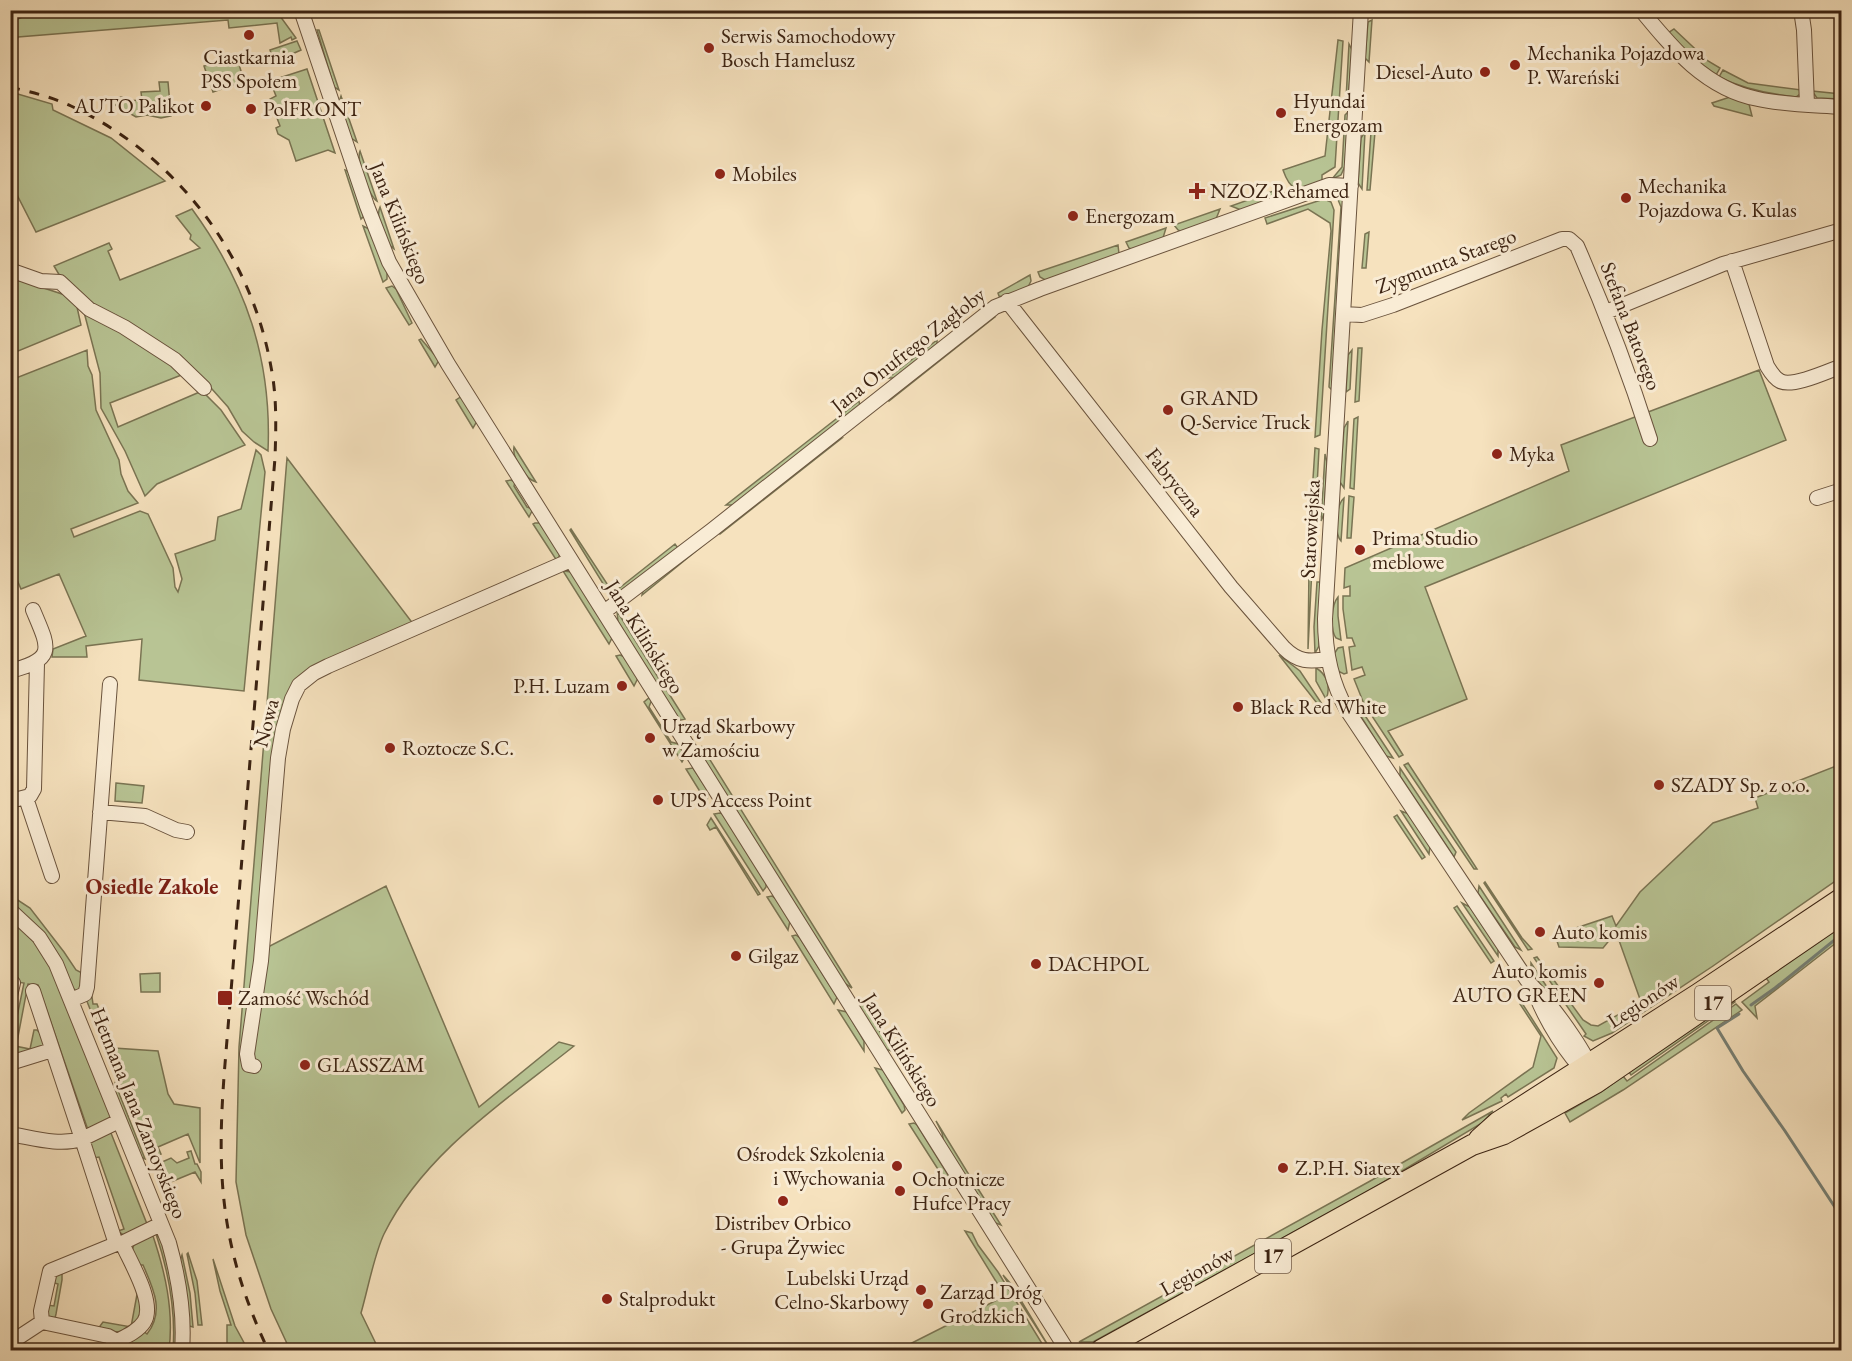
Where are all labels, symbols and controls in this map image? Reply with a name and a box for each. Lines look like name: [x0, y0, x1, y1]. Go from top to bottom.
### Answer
place label: Serwis Samochodowy Bosch Hamelusz: [721, 22, 896, 73]
marker: Ciastkarnia PSS Społem: [242, 28, 256, 42]
place label: Mechanika Pojazdowa P. Wareński: [1527, 39, 1705, 90]
marker: Serwis Samochodowy Bosch Hamelusz: [702, 41, 716, 55]
place label: Ciastkarnia PSS Społem: [201, 43, 297, 94]
place label: Diesel-Auto: [1375, 58, 1473, 85]
marker: Mechanika Pojazdowa P. Wareński: [1508, 58, 1522, 72]
marker: Diesel-Auto: [1478, 65, 1492, 79]
place label: Hyundai Energozam: [1293, 87, 1383, 138]
place label: AUTO Palikot: [73, 92, 194, 119]
place label: PolFRONT: [263, 95, 362, 122]
marker: AUTO Palikot: [199, 99, 213, 113]
marker: PolFRONT: [244, 102, 258, 116]
marker: Hyundai Energozam: [1274, 106, 1288, 120]
street label: Jana Kilińskiego: [363, 156, 437, 288]
place label: Mobiles: [732, 160, 797, 187]
marker: Mobiles: [713, 167, 727, 181]
place label: Mechanika Pojazdowa G. Kulas: [1638, 172, 1797, 223]
place label: NZOZ Rehamed: [1210, 177, 1350, 204]
marker: NZOZ Rehamed: [1188, 182, 1206, 200]
marker: Mechanika Pojazdowa G. Kulas: [1619, 191, 1633, 205]
place label: Energozam: [1085, 202, 1175, 229]
marker: Energozam: [1066, 209, 1080, 223]
street label: Zygmunta Starego: [1372, 221, 1520, 300]
street label: Stefana Batorego: [1595, 258, 1668, 394]
street label: Jana Onufrego Zagłoby: [823, 280, 991, 420]
place label: GRAND Q-Service Truck: [1180, 384, 1311, 436]
marker: GRAND Q-Service Truck: [1161, 403, 1175, 417]
place label: Myka: [1509, 440, 1555, 467]
street label: Fabryczna: [1140, 442, 1211, 522]
marker: Myka: [1490, 447, 1504, 461]
street label: Starowiejska: [1293, 478, 1326, 579]
place label: Prima Studio meblowe: [1372, 524, 1478, 575]
marker: Prima Studio meblowe: [1353, 543, 1367, 557]
street label: Jana Kilińskiego: [599, 573, 691, 699]
place label: P.H. Luzam: [513, 672, 610, 699]
marker: P.H. Luzam: [615, 679, 629, 693]
place label: Black Red White: [1250, 693, 1386, 720]
street label: Nowa: [246, 695, 285, 750]
marker: Black Red White: [1231, 700, 1245, 714]
place label: Urząd Skarbowy w Zamościu: [662, 712, 796, 763]
marker: Urząd Skarbowy w Zamościu: [643, 731, 657, 745]
place label: Roztocze S.C.: [402, 734, 514, 761]
marker: Roztocze S.C.: [383, 741, 397, 755]
place label: SZADY Sp. z o.o.: [1671, 771, 1810, 798]
marker: SZADY Sp. z o.o.: [1652, 778, 1666, 792]
place label: UPS Access Point: [670, 786, 812, 813]
marker: UPS Access Point: [651, 793, 665, 807]
district label: Osiedle Zakole: [86, 872, 218, 901]
place label: Auto komis: [1551, 918, 1648, 945]
marker: Auto komis: [1533, 925, 1547, 939]
place label: Gilgaz: [748, 942, 799, 969]
marker: Gilgaz: [729, 949, 743, 963]
place label: DACHPOL: [1048, 950, 1150, 977]
marker: DACHPOL: [1029, 957, 1043, 971]
place label: Auto komis AUTO GREEN: [1451, 957, 1587, 1008]
street label: Legionów: [1602, 967, 1684, 1034]
marker: Auto komis AUTO GREEN: [1592, 976, 1606, 990]
place label: Zamość Wschód: [238, 984, 370, 1011]
street label: Jana Kilińskiego: [856, 986, 948, 1112]
road number: 17: [1695, 986, 1731, 1020]
marker: Zamość Wschód: [216, 989, 234, 1007]
street label: Hetmana Jana Zamoyskiego: [85, 1003, 194, 1222]
place label: GLASSZAM: [317, 1051, 425, 1078]
marker: GLASSZAM: [298, 1058, 312, 1072]
place label: Ośrodek Szkolenia i Wychowania: [736, 1140, 886, 1191]
place label: Z.P.H. Siatex: [1295, 1154, 1400, 1181]
marker: Ośrodek Szkolenia i Wychowania: [890, 1159, 904, 1173]
marker: Z.P.H. Siatex: [1276, 1161, 1290, 1175]
place label: Ochotnicze Hufce Pracy: [912, 1165, 1012, 1216]
marker: Ochotnicze Hufce Pracy: [893, 1184, 907, 1198]
marker: Distribev Orbico - Grupa Żywiec: [776, 1194, 790, 1208]
place label: Distribev Orbico - Grupa Żywiec: [715, 1209, 851, 1260]
street label: Legionów: [1155, 1239, 1239, 1302]
road number: 17: [1255, 1239, 1291, 1273]
place label: Lubelski Urząd Celno-Skarbowy: [774, 1264, 910, 1315]
place label: Zarząd Dróg Grodzkich: [940, 1278, 1042, 1329]
marker: Lubelski Urząd Celno-Skarbowy: [914, 1283, 928, 1297]
place label: Stalprodukt: [619, 1285, 716, 1312]
marker: Stalprodukt: [600, 1292, 614, 1306]
marker: Zarząd Dróg Grodzkich: [921, 1297, 935, 1311]

